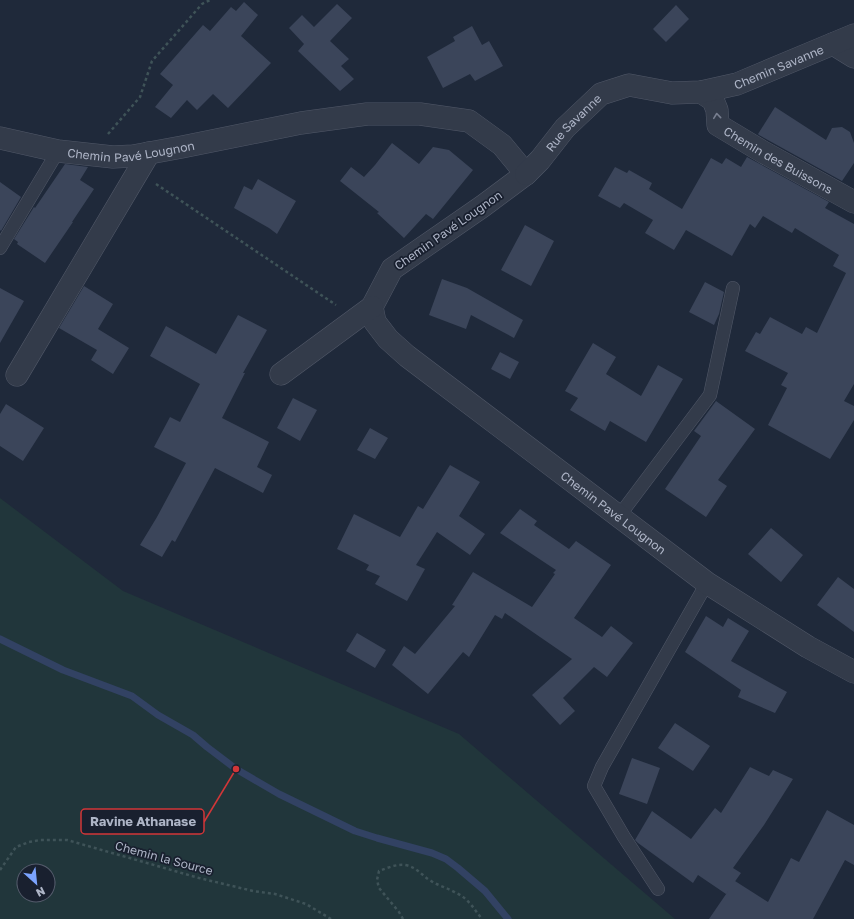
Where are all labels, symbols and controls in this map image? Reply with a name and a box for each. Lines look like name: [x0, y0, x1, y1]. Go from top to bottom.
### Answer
street label: Chemin Savanne: [731, 41, 826, 92]
street label: Rue Savanne: [542, 90, 604, 154]
one-way arrow: [713, 113, 722, 119]
street label: Chemin des Buissons: [721, 123, 836, 196]
street label: Chemin Pavé Lougnon: [67, 137, 196, 165]
street label: Chemin Pavé Lougnon: [391, 187, 505, 273]
street label: Chemin Pavé Lougnon: [558, 468, 669, 557]
callout: Ravine Athanase: [81, 809, 204, 834]
text: Ravine Athanase: [90, 813, 196, 829]
street label: Chemin la Source: [113, 838, 215, 878]
north arrow: [16, 863, 56, 903]
text: N: [34, 885, 47, 900]

